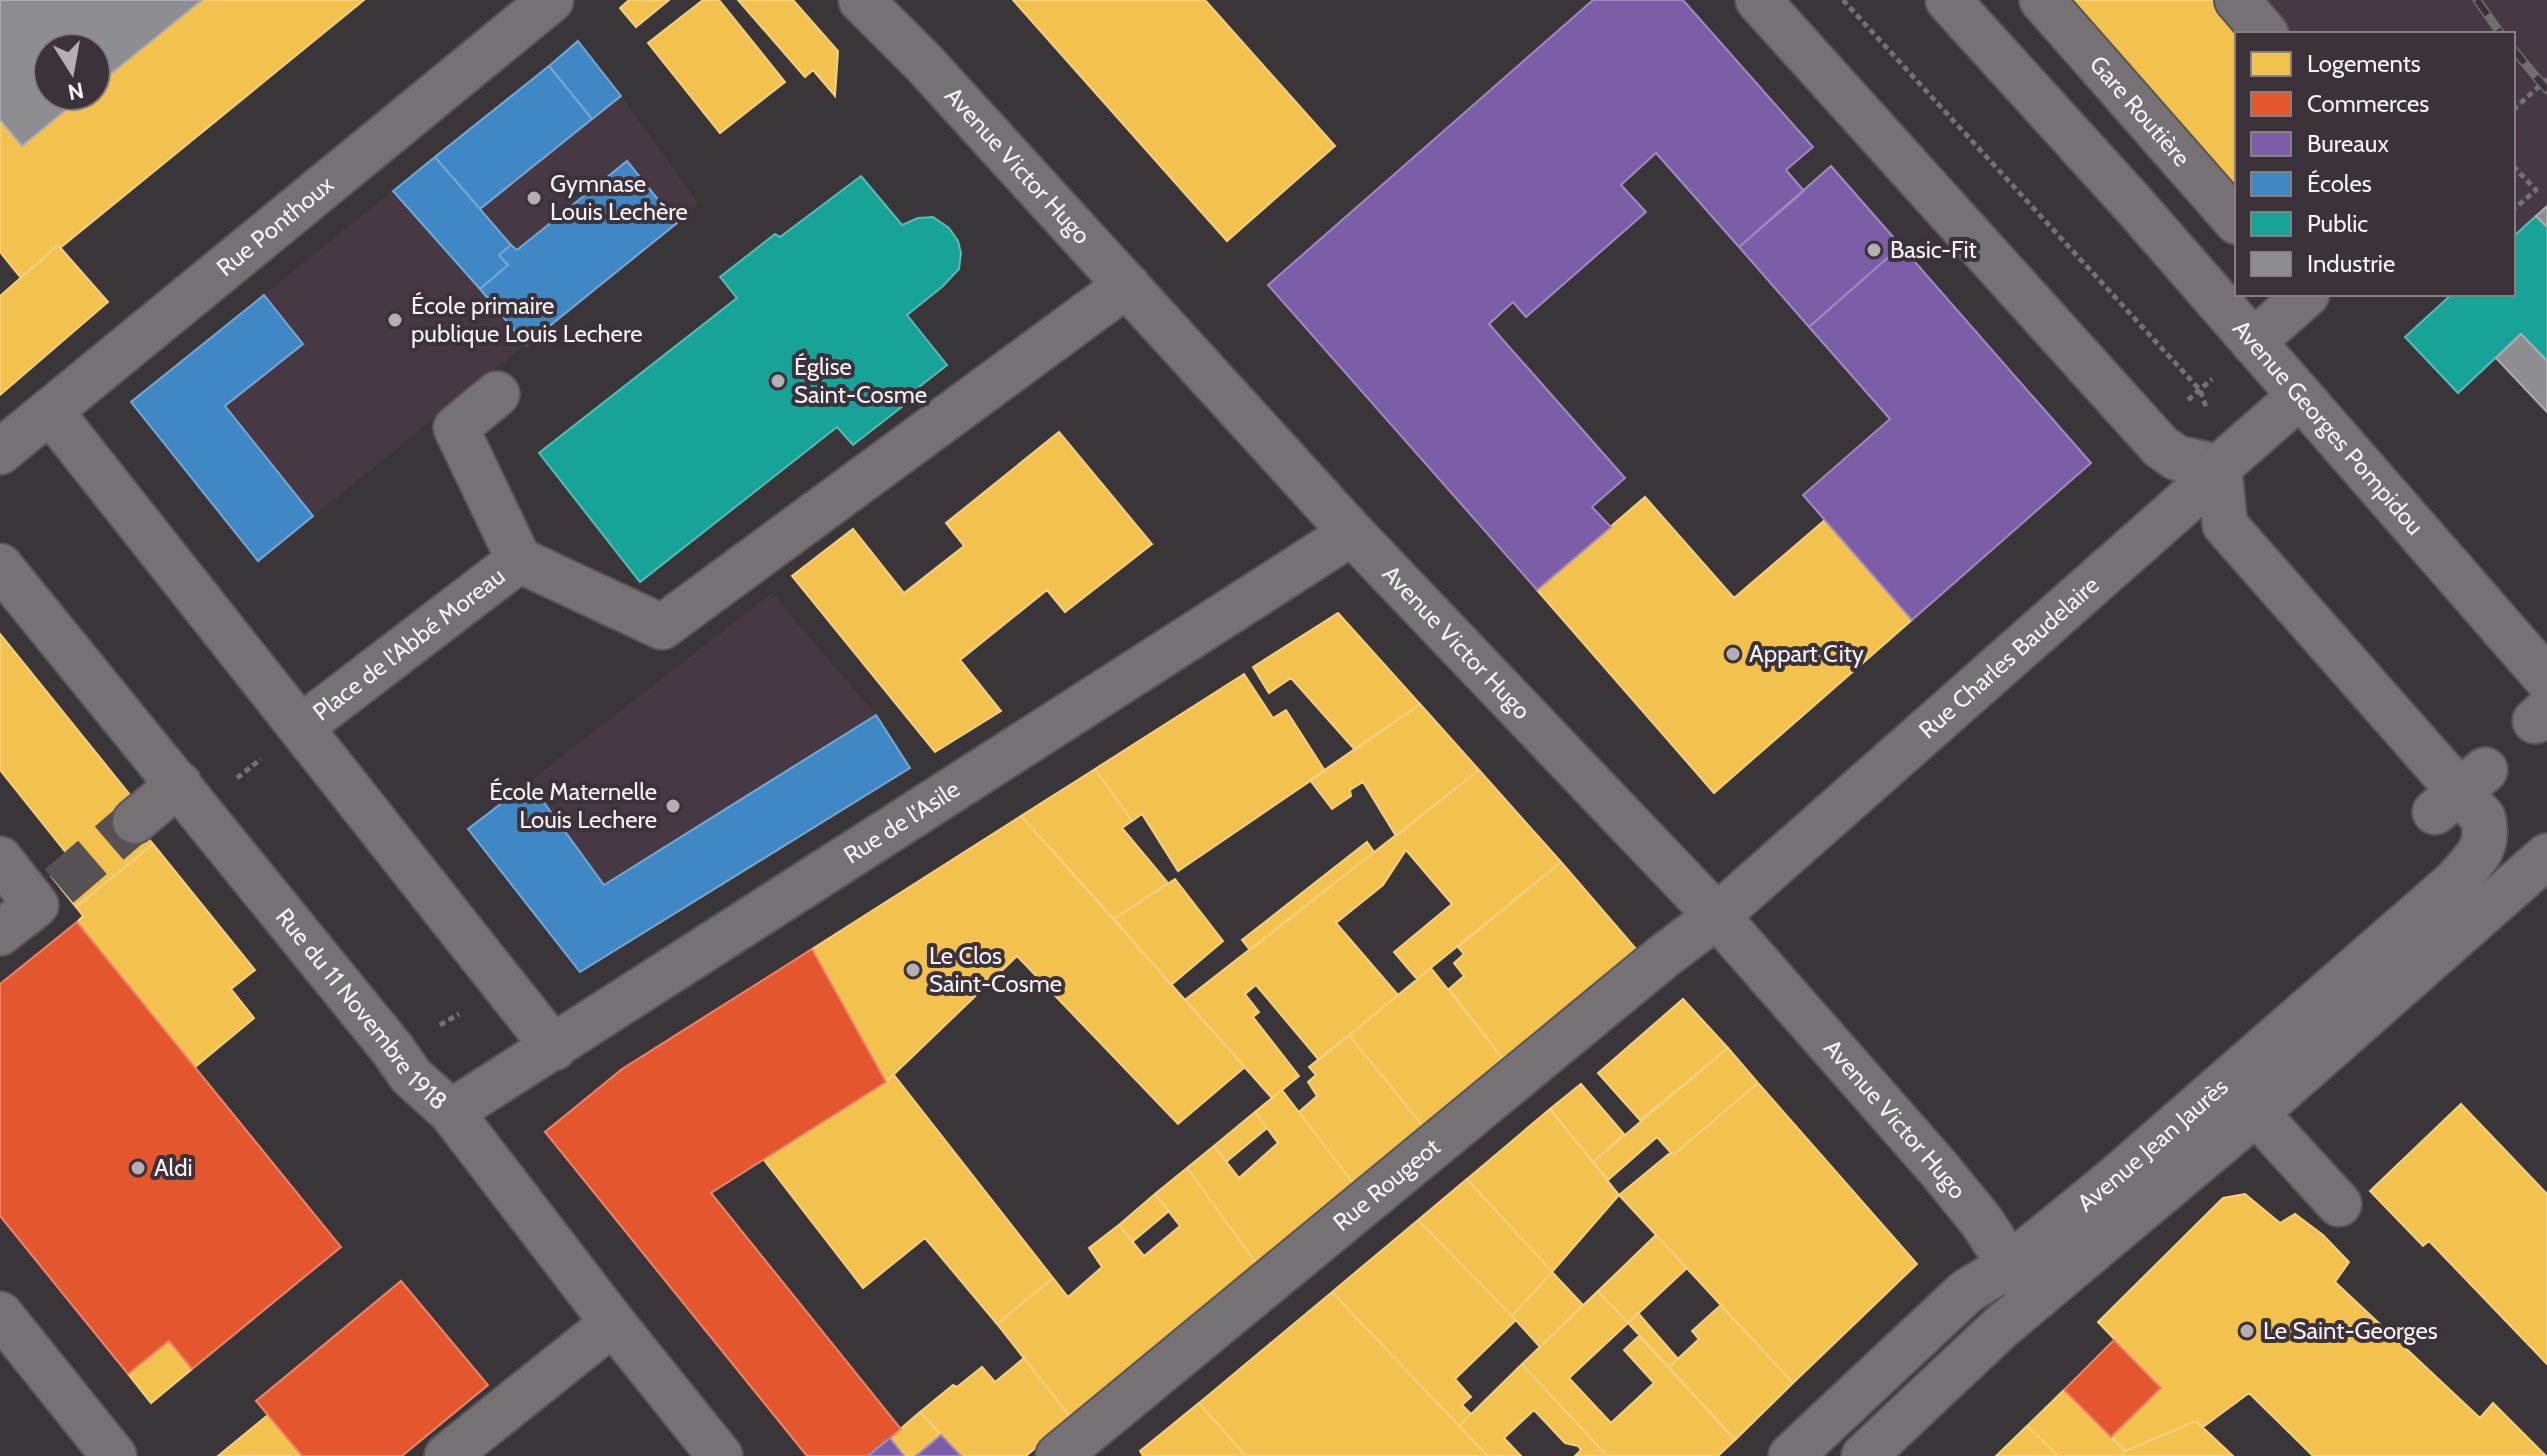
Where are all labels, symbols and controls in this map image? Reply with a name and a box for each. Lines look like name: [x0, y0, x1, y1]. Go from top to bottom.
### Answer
north arrow: [32, 32, 112, 112]
legend: [2235, 32, 2515, 296]
text: Logements: [2307, 49, 2421, 78]
street label: Gare Routière: [2084, 50, 2196, 172]
text: N: [66, 76, 86, 106]
street label: Avenue Victor Hugo: [939, 81, 1097, 250]
text: Commerces: [2307, 89, 2429, 118]
text: Bureaux: [2307, 129, 2389, 158]
street label: Rue Ponthoux: [211, 169, 340, 282]
place label: Gymnase Louis Lechère: [550, 169, 688, 226]
text: Écoles: [2307, 169, 2372, 198]
marker: Gymnase Louis Lechère: [525, 189, 543, 207]
text: Public: [2307, 209, 2368, 238]
place label: Basic-Fit: [1890, 235, 1977, 264]
marker: Basic-Fit: [1865, 241, 1883, 259]
text: Industrie: [2307, 249, 2395, 278]
place label: École primaire publique Louis Lechere: [411, 291, 642, 348]
marker: École primaire publique Louis Lechere: [386, 311, 404, 329]
street label: Avenue Georges Pompidou: [2227, 314, 2430, 541]
place label: Église Saint-Cosme: [794, 352, 927, 409]
marker: Église Saint-Cosme: [769, 372, 787, 390]
street label: Avenue Victor Hugo: [1377, 559, 1537, 725]
street label: Place de l'Abbé Moreau: [307, 561, 510, 727]
street label: Rue Charles Baudelaire: [1913, 570, 2105, 744]
place label: Appart City: [1749, 639, 1864, 668]
marker: Appart City: [1724, 645, 1742, 663]
street label: Rue de l'Asile: [838, 774, 965, 870]
place label: École Maternelle Louis Lechere: [489, 777, 657, 834]
marker: École Maternelle Louis Lechere: [664, 797, 682, 815]
street label: Rue du 11 Novembre 1918: [270, 902, 453, 1116]
place label: Le Clos Saint-Cosme: [929, 941, 1062, 998]
marker: Le Clos Saint-Cosme: [904, 961, 922, 979]
street label: Avenue Victor Hugo: [1818, 1033, 1972, 1205]
street label: Avenue Jean Jaurès: [2071, 1072, 2234, 1218]
street label: Rue Rougeot: [1327, 1132, 1446, 1237]
place label: Aldi: [154, 1153, 193, 1182]
marker: Aldi: [129, 1159, 147, 1177]
place label: Le Saint-Georges: [2263, 1316, 2438, 1345]
marker: Le Saint-Georges: [2238, 1322, 2256, 1340]

